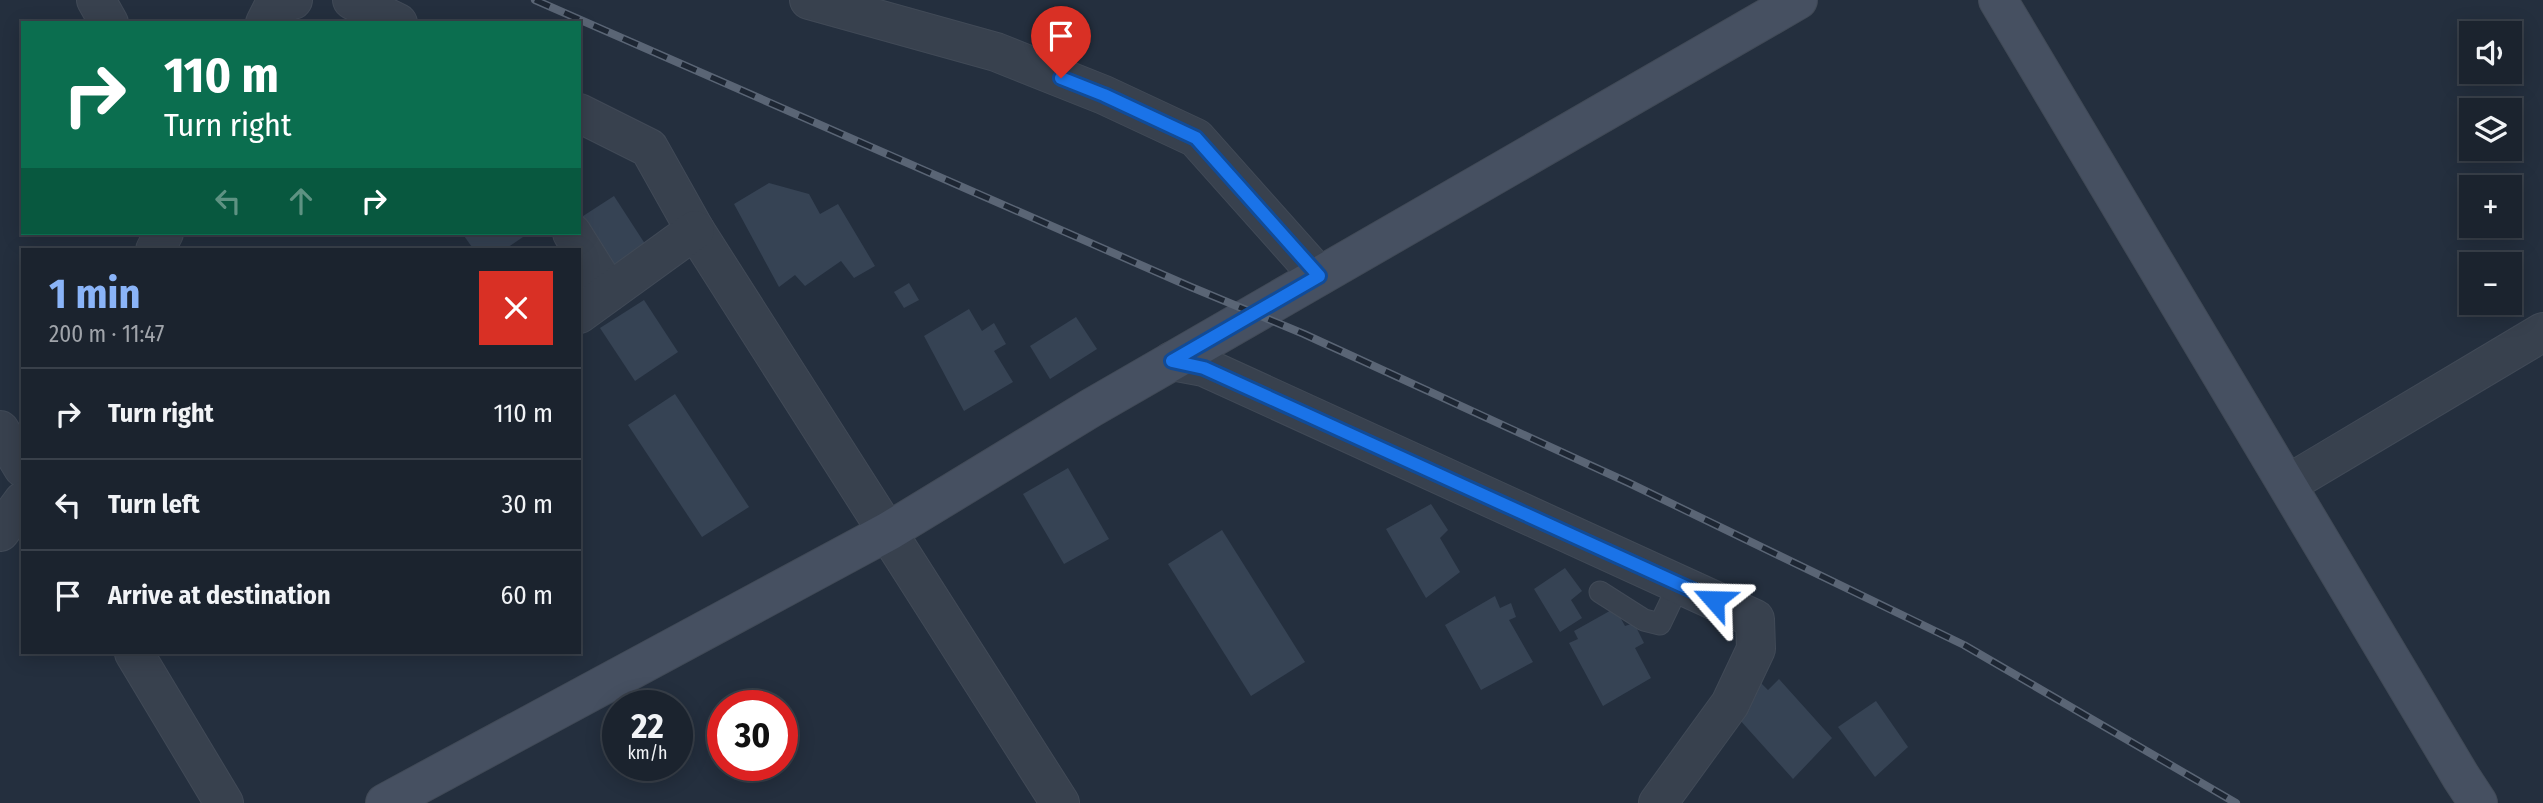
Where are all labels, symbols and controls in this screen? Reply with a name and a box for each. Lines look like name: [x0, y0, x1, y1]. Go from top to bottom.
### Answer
pin: [1031, 6, 1091, 78]
icon: arrive: [1042, 17, 1080, 55]
map controls: [2459, 21, 2522, 315]
button: sound: [2459, 21, 2522, 84]
text: 110 m: [164, 46, 279, 105]
icon: right: [49, 49, 140, 140]
button: layers: [2459, 98, 2522, 161]
text: Turn right: [164, 106, 291, 144]
button: +: [2459, 175, 2522, 238]
icon: left: [209, 182, 247, 220]
icon: ahead: [282, 182, 320, 220]
icon: right: [355, 182, 393, 220]
button: −: [2459, 252, 2522, 315]
text: 1 min: [49, 269, 140, 319]
button: close: [479, 271, 553, 345]
text: 200 m · 11:47: [49, 320, 164, 348]
icon: right: [49, 395, 87, 433]
text: Turn right: [108, 398, 214, 429]
text: 110 m: [493, 398, 553, 429]
icon: left: [49, 486, 87, 524]
text: Turn left: [108, 489, 200, 520]
text: 30 m: [502, 489, 553, 520]
position arrow: [1677, 563, 1751, 637]
icon: arrive: [49, 577, 87, 615]
text: Arrive at destination: [108, 580, 331, 611]
text: 60 m: [500, 580, 553, 611]
speed limit sign: 30: [707, 690, 798, 781]
text: 22: [631, 705, 664, 747]
text: km/h: [627, 742, 668, 764]

